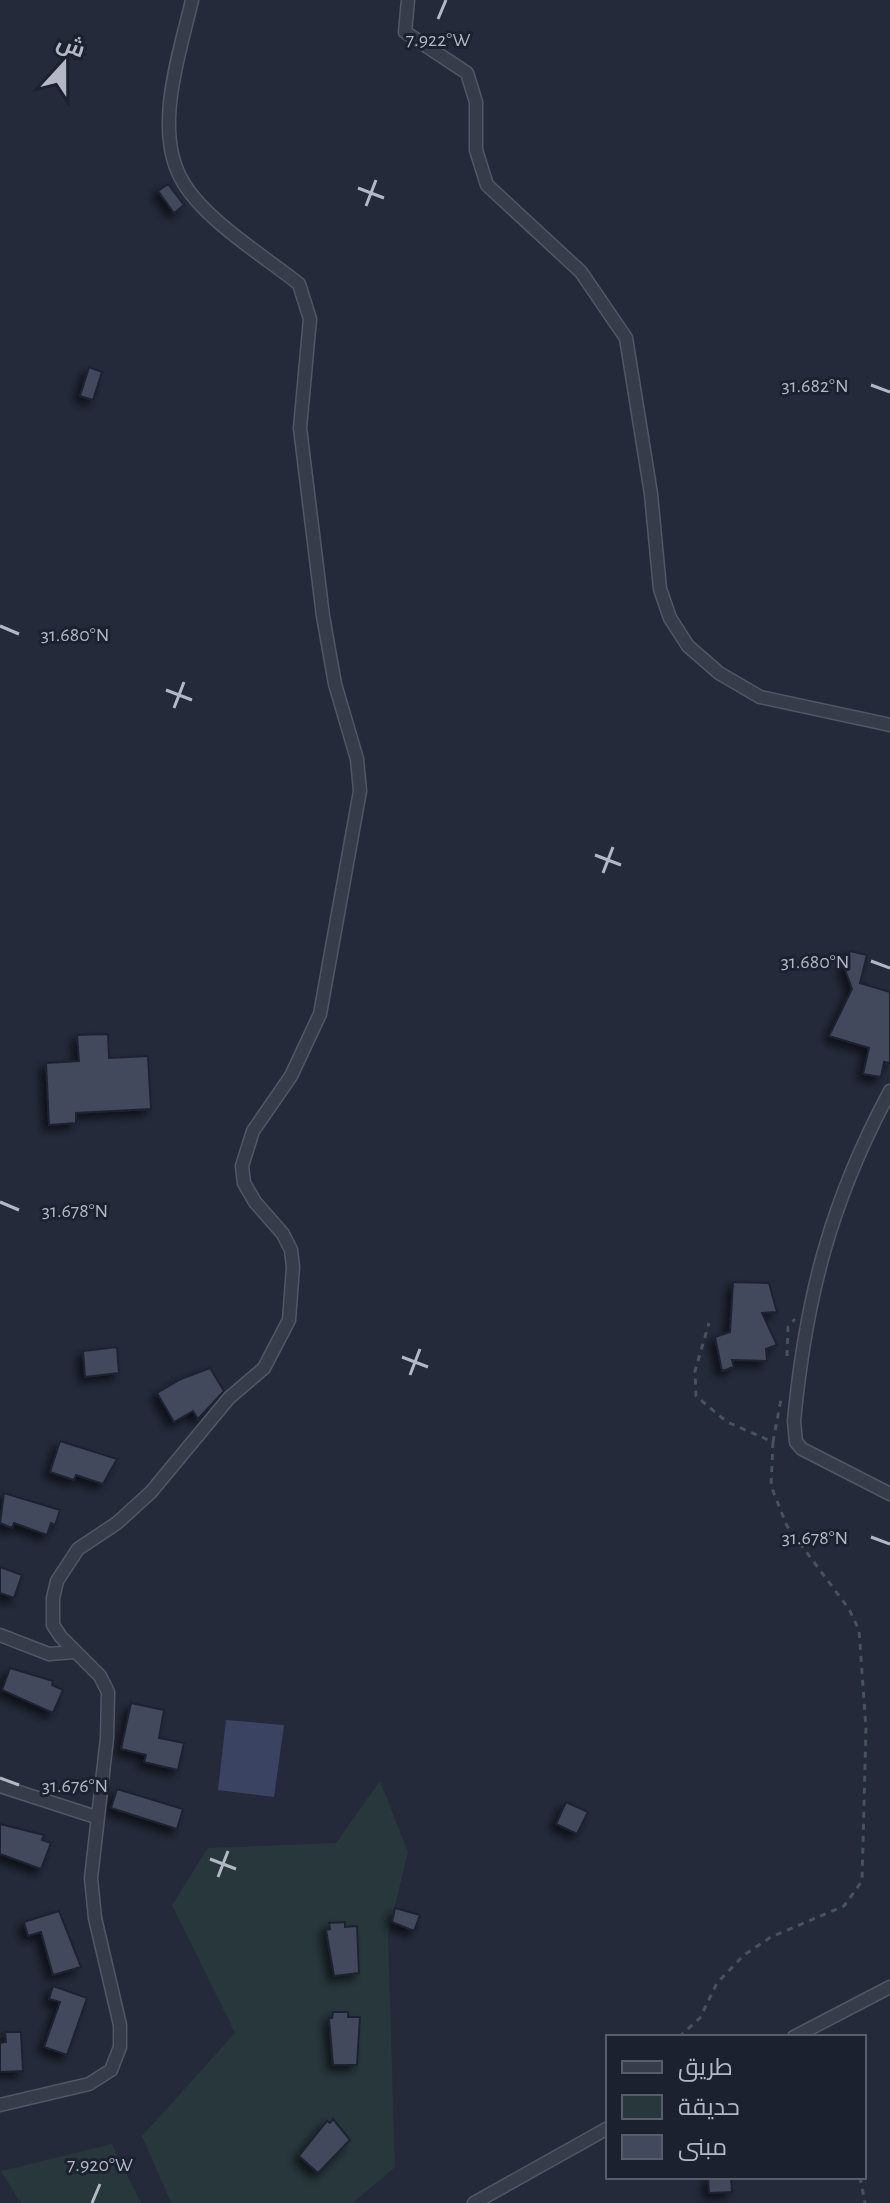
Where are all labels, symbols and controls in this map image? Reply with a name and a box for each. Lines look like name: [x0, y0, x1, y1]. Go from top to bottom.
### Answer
north arrow: [24, 24, 104, 104]
text: ش: [53, 30, 88, 63]
text: 7.922°W: [406, 30, 470, 50]
text: 31.682°N: [781, 376, 849, 396]
text: 31.680°N: [41, 625, 109, 645]
text: 31.680°N: [781, 952, 849, 972]
text: 31.678°N: [42, 1201, 108, 1221]
text: 31.678°N: [782, 1528, 848, 1548]
text: 31.676°N: [42, 1776, 108, 1796]
legend: [606, 2035, 866, 2179]
text: طريق: [678, 2056, 733, 2082]
text: حديقة: [678, 2096, 740, 2120]
text: مبنى: [678, 2136, 727, 2161]
text: 7.920°W: [67, 2155, 133, 2175]

